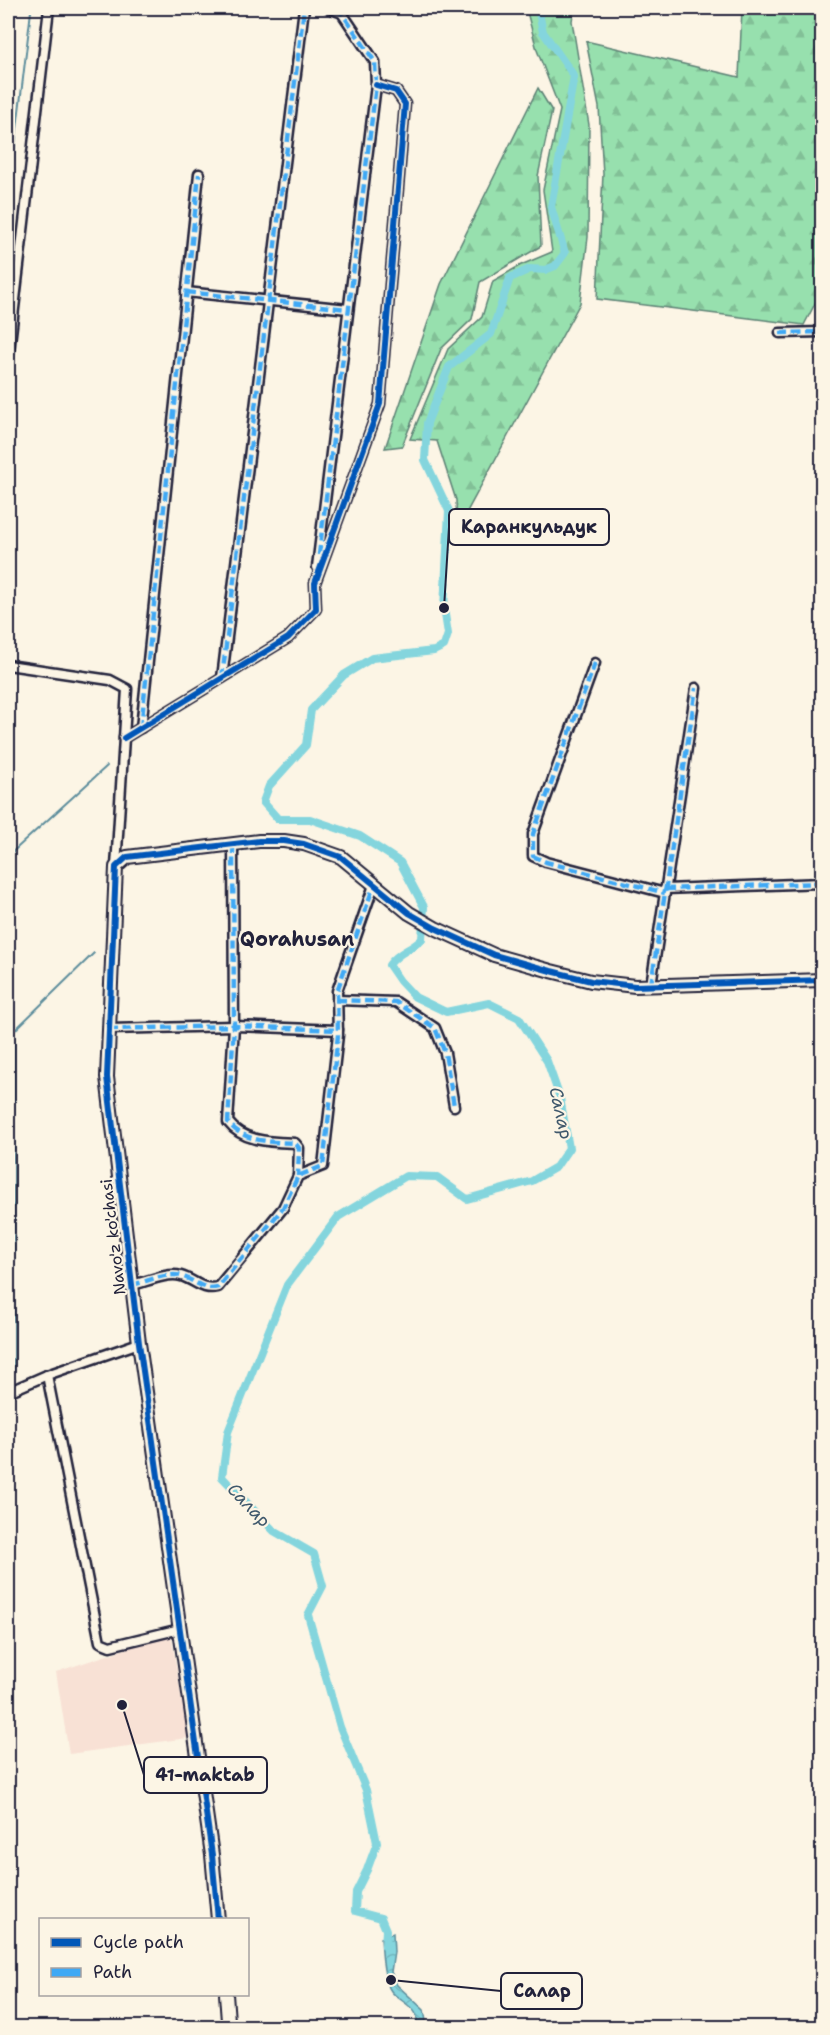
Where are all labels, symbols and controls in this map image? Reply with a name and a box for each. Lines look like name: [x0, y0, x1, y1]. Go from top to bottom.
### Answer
callout: Каранкульдук: [449, 509, 609, 545]
text: Каранкульдук: [461, 515, 597, 539]
district label: Qorahusan: [240, 926, 354, 952]
water label: Салар: [543, 1084, 579, 1142]
street label: Navo'z ko'chasi: [95, 1178, 131, 1296]
water label: Салар: [222, 1478, 276, 1532]
callout: 41-maktab: [144, 1757, 267, 1793]
text: 41-maktab: [155, 1763, 255, 1787]
legend: [39, 1918, 249, 1996]
text: Cycle path: [93, 1930, 184, 1954]
text: Path: [93, 1960, 132, 1984]
callout: Салар: [501, 1973, 582, 2009]
text: Салар: [513, 1979, 571, 2003]

